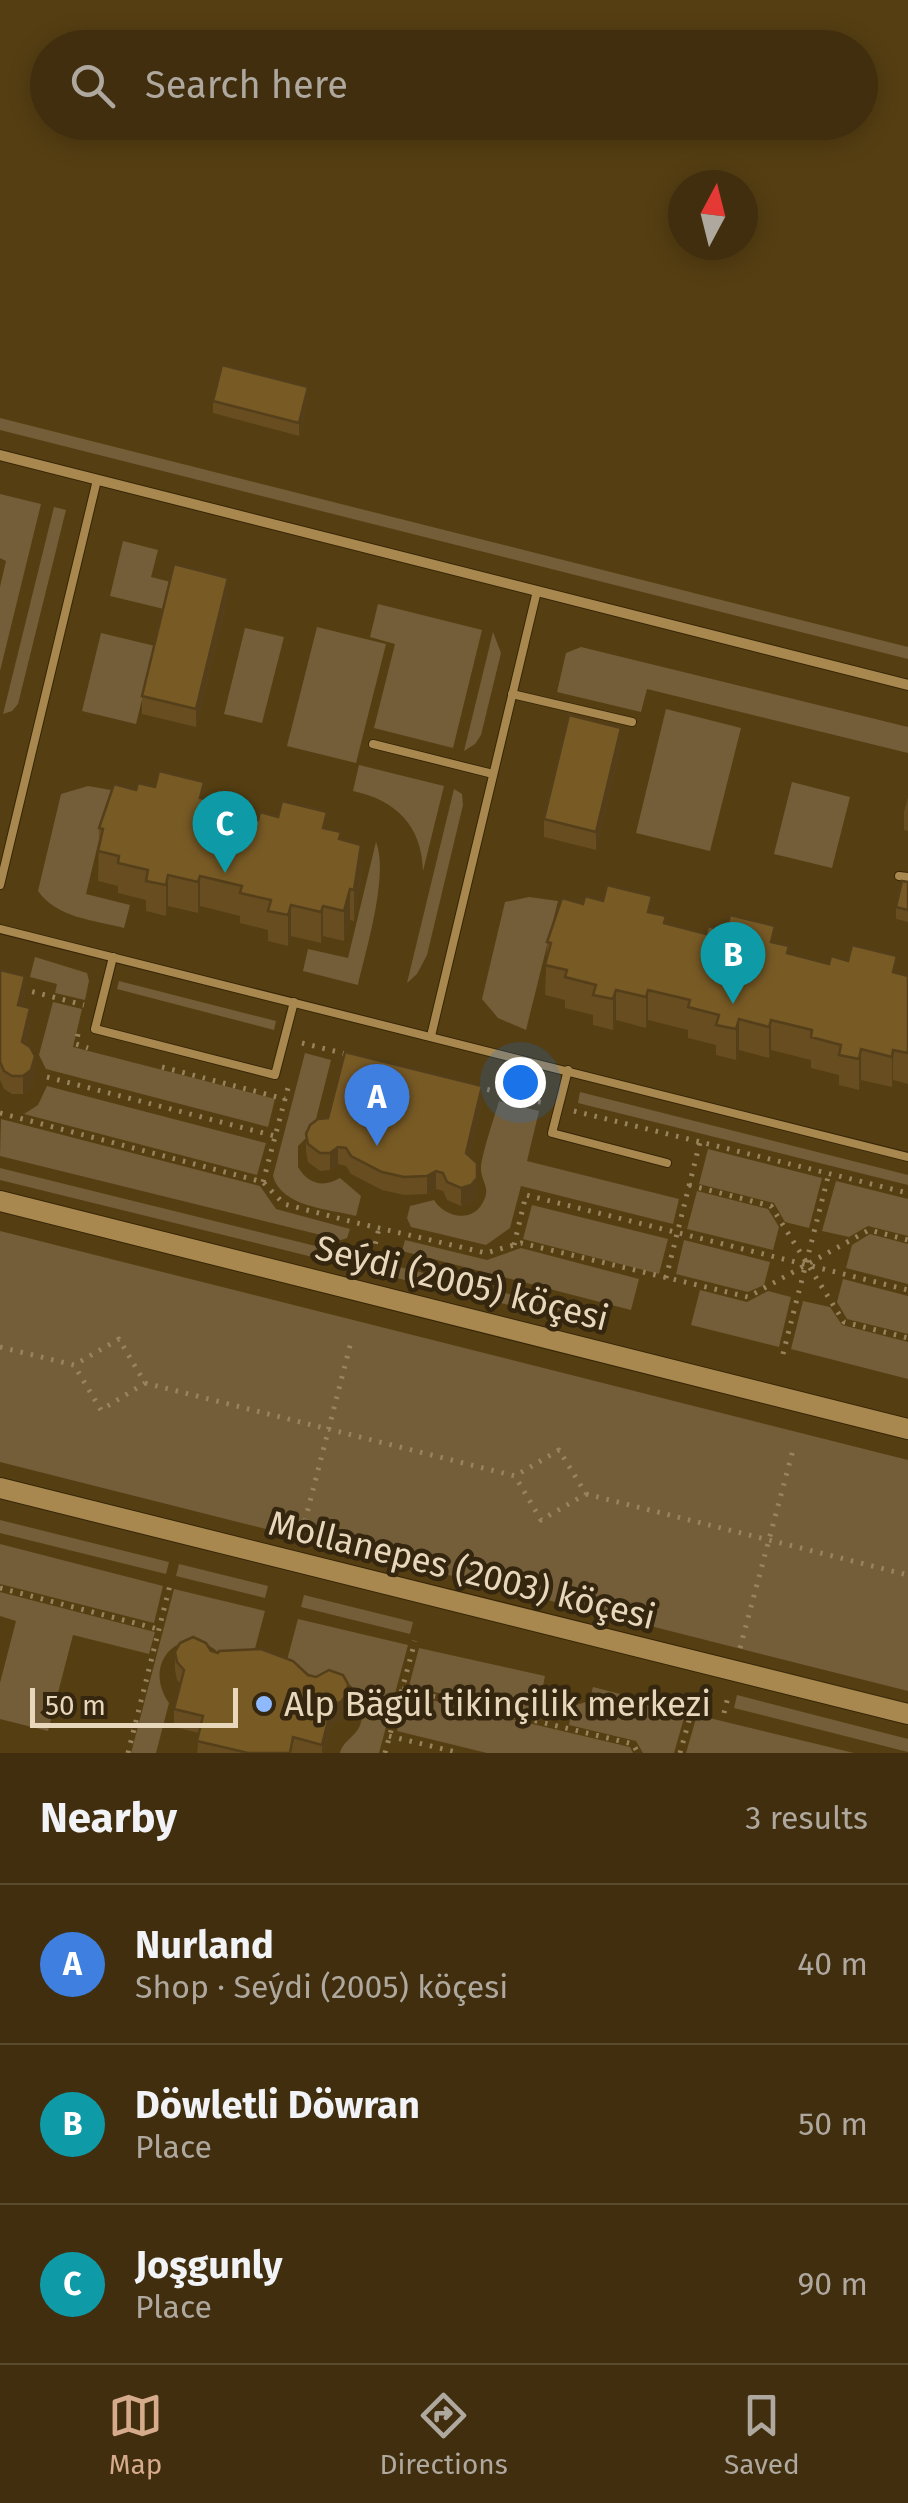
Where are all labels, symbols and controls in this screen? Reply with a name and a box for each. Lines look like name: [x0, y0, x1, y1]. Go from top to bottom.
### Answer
search box: [30, 30, 878, 140]
icon: search: [65, 58, 120, 113]
text: Search here: [145, 62, 348, 108]
north arrow: [668, 170, 758, 260]
pin: C: [192, 790, 258, 873]
pin: B: [700, 922, 766, 1004]
your location: [495, 1057, 546, 1108]
pin: A: [344, 1064, 410, 1146]
street label: Seýdi (2005) köçesi: [311, 1226, 613, 1340]
street label: Mollanepes (2003) köçesi: [264, 1502, 660, 1638]
scale bar: [30, 1683, 238, 1728]
place label: Alp Bägül tikinçilik merkezi: [284, 1683, 711, 1725]
text: 50 m: [45, 1689, 106, 1722]
marker: Alp Bägül tikinçilik merkezi: [253, 1693, 275, 1715]
text: Nearby: [40, 1793, 177, 1843]
text: 3 results: [745, 1799, 868, 1837]
text: Nurland: [135, 1922, 274, 1968]
text: A: [63, 1945, 82, 1983]
text: 40 m: [797, 1945, 868, 1983]
text: Shop · Seýdi (2005) köçesi: [135, 1968, 508, 2006]
text: Döwletli Döwran: [135, 2082, 420, 2128]
text: B: [63, 2105, 82, 2143]
text: 50 m: [798, 2105, 868, 2143]
text: Place: [135, 2128, 212, 2166]
text: Joşgunly: [135, 2242, 282, 2288]
text: C: [63, 2265, 82, 2303]
text: 90 m: [797, 2265, 868, 2303]
text: Place: [135, 2288, 212, 2326]
tab: Map: [108, 2388, 163, 2481]
tab: Directions: [379, 2388, 508, 2481]
tab: Saved: [724, 2388, 800, 2481]

